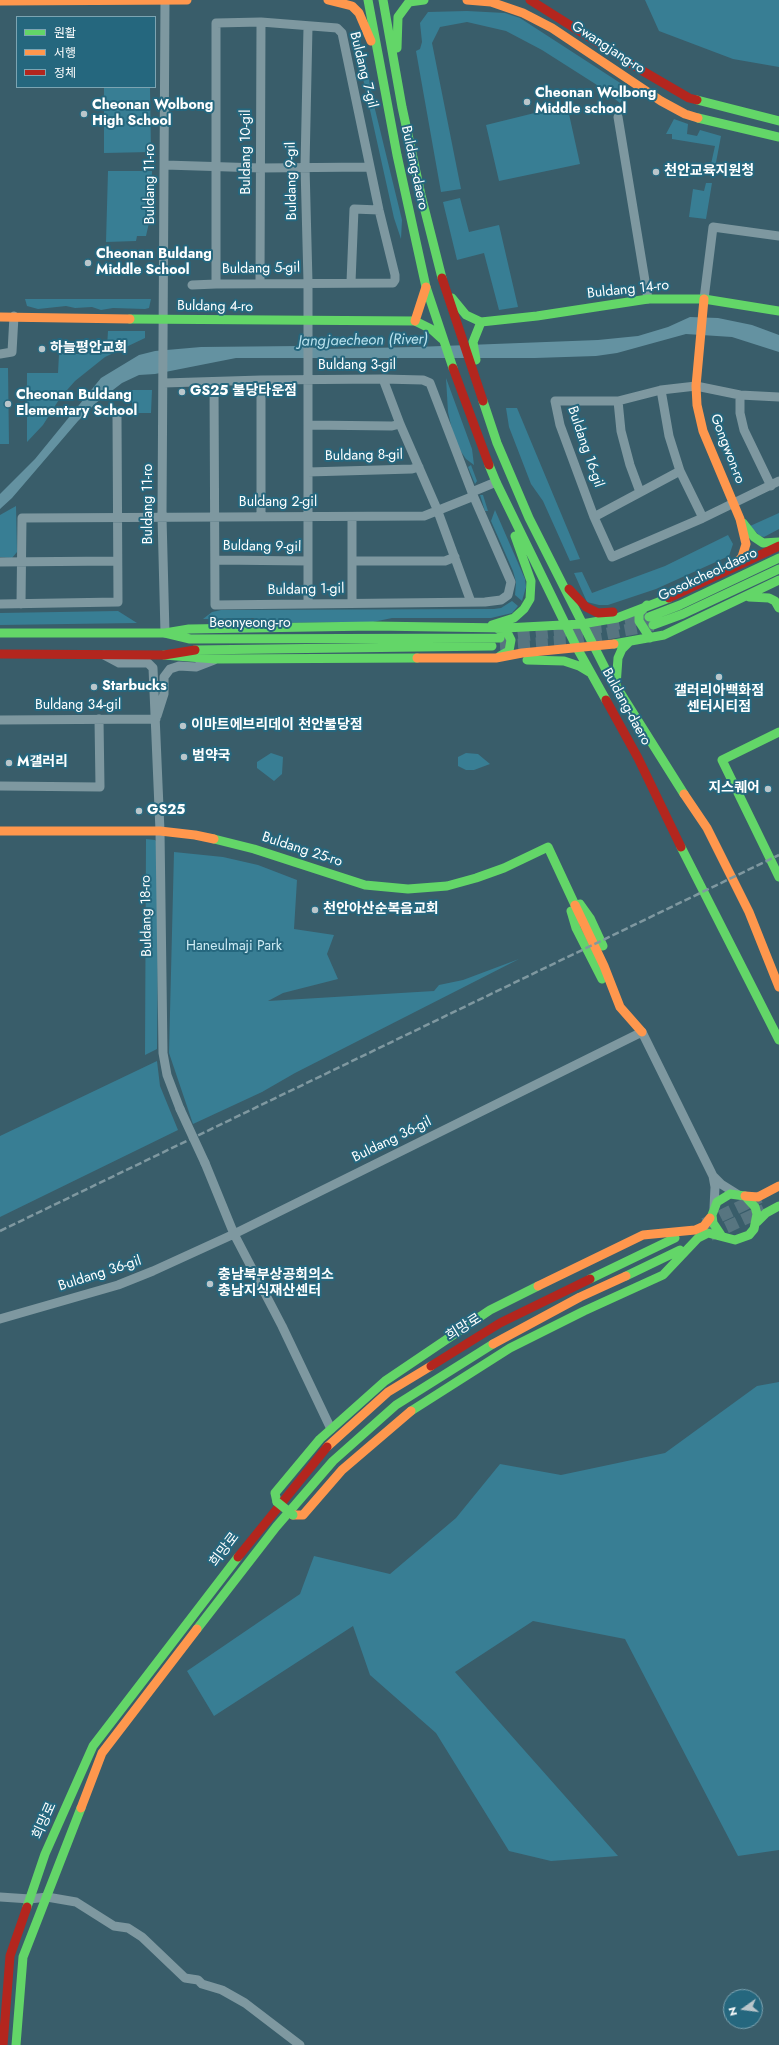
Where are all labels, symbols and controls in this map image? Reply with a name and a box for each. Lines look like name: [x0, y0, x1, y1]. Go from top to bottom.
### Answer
legend: [16, 16, 156, 88]
street label: Gwangjang-ro: [568, 18, 648, 78]
text: 원활: [54, 24, 76, 42]
street label: Buldang 7-gil: [345, 30, 381, 110]
text: 서행: [54, 44, 76, 62]
text: 정체: [54, 64, 76, 82]
place label: Cheonan Wolbong Middle school: [535, 86, 656, 118]
marker: Cheonan Wolbong Middle school: [522, 97, 532, 107]
place label: Cheonan Wolbong High School: [92, 98, 213, 130]
marker: Cheonan Wolbong High School: [79, 109, 89, 119]
street label: Buldang 10-gil: [239, 109, 255, 195]
street label: Buldang-daero: [397, 124, 431, 212]
street label: Buldang 9-gil: [283, 142, 301, 220]
street label: Buldang 11-ro: [143, 144, 159, 224]
place label: 천안교육지원청: [664, 164, 754, 180]
marker: 천안교육지원청: [651, 167, 661, 177]
place label: Cheonan Buldang Middle School: [96, 247, 212, 280]
marker: Cheonan Buldang Middle School: [83, 258, 93, 268]
street label: Buldang 5-gil: [222, 260, 300, 278]
street label: Buldang 14-ro: [586, 277, 670, 303]
street label: Buldang 4-ro: [177, 298, 253, 316]
water label: Jangjaecheon (River): [298, 331, 428, 351]
place label: 하늘평안교회: [50, 341, 127, 357]
marker: 하늘평안교회: [37, 344, 47, 354]
street label: Buldang 3-gil: [318, 358, 396, 374]
place label: GS25 불당타운점: [190, 384, 297, 400]
marker: GS25 불당타운점: [177, 387, 187, 397]
place label: Cheonan Buldang Elementary School: [16, 388, 137, 420]
marker: Cheonan Buldang Elementary School: [3, 399, 13, 409]
street label: Buldang 16-gil: [563, 404, 607, 490]
street label: Gongwon-ro: [706, 412, 748, 486]
street label: Buldang 8-gil: [325, 447, 403, 465]
street label: Buldang 11-ro: [141, 464, 157, 544]
street label: Buldang 2-gil: [239, 495, 317, 511]
street label: Buldang 9-gil: [223, 538, 301, 556]
street label: Gosokcheol-daero: [656, 545, 760, 605]
street label: Buldang 1-gil: [268, 581, 344, 599]
street label: Beonyeong-ro: [209, 616, 291, 632]
street label: Buldang-daero: [598, 666, 654, 748]
marker: 갤러리아백화점 센터시티점: [714, 672, 724, 682]
place label: Starbucks: [102, 679, 167, 695]
marker: Starbucks: [89, 682, 99, 692]
place label: 갤러리아백화점 센터시티점: [674, 684, 764, 716]
street label: Buldang 34-gil: [35, 698, 121, 714]
place label: 이마트에브리데이 천안불당점: [191, 718, 363, 734]
marker: 이마트에브리데이 천안불당점: [178, 721, 188, 731]
place label: 범약국: [192, 749, 231, 765]
marker: 범약국: [179, 752, 189, 762]
place label: M갤러리: [17, 755, 68, 771]
marker: M갤러리: [4, 758, 14, 768]
place label: 지스퀘어: [708, 781, 760, 797]
marker: 지스퀘어: [763, 784, 773, 794]
place label: GS25: [147, 803, 185, 819]
marker: GS25: [134, 806, 144, 816]
street label: Buldang 25-ro: [260, 829, 344, 871]
street label: Buldang 18-ro: [138, 875, 156, 957]
place label: 천안아산순복음교회: [323, 902, 439, 918]
marker: 천안아산순복음교회: [310, 905, 320, 915]
park label: Haneulmaji Park: [186, 939, 282, 955]
street label: Buldang 36-gil: [350, 1114, 434, 1166]
street label: Buldang 36-gil: [56, 1253, 144, 1295]
place label: 충남북부상공회의소 충남지식재산센터: [218, 1268, 334, 1300]
marker: 충남북부상공회의소 충남지식재산센터: [205, 1279, 215, 1289]
street label: 희망로: [443, 1311, 485, 1345]
street label: 희망로: [207, 1530, 243, 1570]
street label: 희망로: [29, 1800, 61, 1842]
north arrow: [723, 1989, 763, 2029]
text: N: [724, 2005, 741, 2018]

